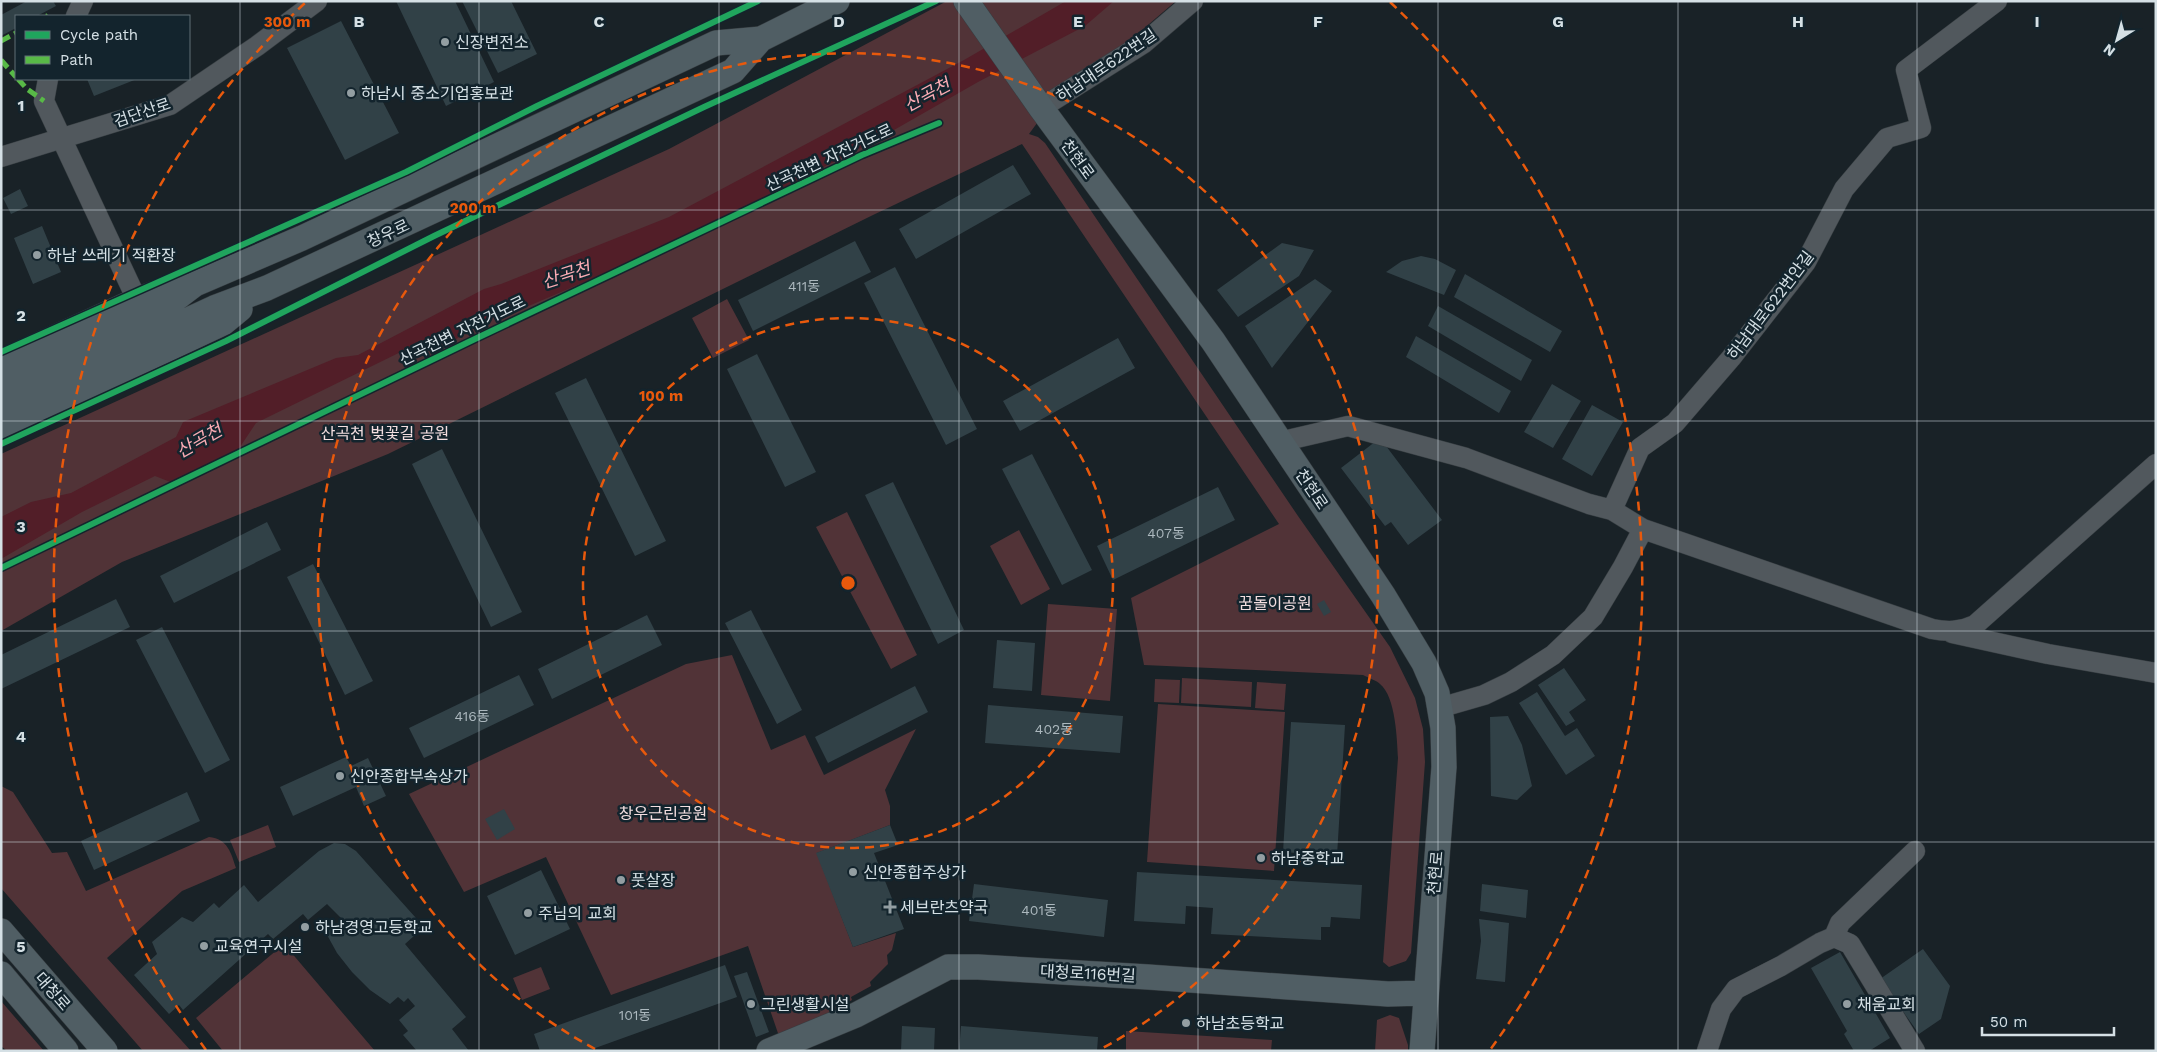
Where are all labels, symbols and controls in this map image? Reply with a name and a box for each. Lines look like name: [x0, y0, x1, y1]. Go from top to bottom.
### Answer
text: B: [354, 12, 365, 31]
text: C: [594, 12, 605, 31]
text: D: [833, 12, 845, 31]
text: E: [1073, 12, 1083, 31]
text: F: [1313, 12, 1323, 31]
text: G: [1552, 12, 1564, 31]
text: H: [1792, 12, 1804, 31]
text: I: [2034, 12, 2040, 31]
text: 300 m: [264, 13, 310, 31]
legend: [15, 15, 190, 80]
north arrow: [2092, 15, 2142, 65]
street label: 하남대로622번길: [1053, 25, 1160, 106]
text: Cycle path: [60, 26, 138, 44]
place label: 신장변전소: [455, 33, 529, 52]
marker: 신장변전소: [439, 36, 451, 48]
text: N: [2100, 41, 2118, 60]
text: Path: [60, 51, 93, 69]
water label: 산곡천: [900, 72, 956, 115]
place label: 하남시 중소기업홍보관: [361, 84, 514, 103]
marker: 하남시 중소기업홍보관: [345, 87, 357, 99]
street label: 검단산로: [111, 94, 173, 131]
text: 1: [18, 96, 24, 115]
street label: 산곡천변 자전거도로: [763, 120, 896, 195]
street label: 천현로: [1057, 136, 1098, 183]
text: 200 m: [450, 199, 496, 217]
street label: 창우로: [364, 215, 412, 251]
place label: 하남 쓰레기 적환장: [47, 246, 176, 265]
street label: 하남대로622번안길: [1723, 247, 1818, 364]
marker: 하남 쓰레기 적환장: [31, 249, 43, 261]
water label: 산곡천: [539, 256, 595, 292]
house number: 411동: [788, 278, 820, 294]
street label: 산곡천변 자전거도로: [396, 292, 529, 369]
text: 2: [16, 306, 26, 325]
text: 100 m: [639, 387, 683, 405]
water label: 산곡천: [172, 418, 228, 462]
park label: 산곡천 벚꽃길 공원: [321, 424, 449, 443]
street label: 천현로: [1291, 466, 1332, 513]
text: 3: [16, 517, 26, 536]
house number: 407동: [1147, 525, 1185, 541]
centre of rings: [839, 574, 857, 592]
park label: 꿈돌이공원: [1238, 594, 1312, 613]
house number: 416동: [454, 708, 490, 724]
house number: 402동: [1035, 721, 1073, 737]
text: 4: [16, 727, 26, 746]
place label: 신안종합부속상가: [350, 767, 468, 786]
marker: 신안종합부속상가: [334, 770, 346, 782]
park label: 창우근린공원: [619, 804, 707, 823]
place label: 하남중학교: [1271, 849, 1345, 868]
street label: 천현로: [1424, 850, 1447, 896]
marker: 하남중학교: [1255, 852, 1267, 864]
place label: 신안종합주상가: [863, 863, 966, 882]
marker: 신안종합주상가: [847, 866, 859, 878]
place label: 풋살장: [631, 871, 675, 890]
marker: 풋살장: [615, 874, 627, 886]
place label: 세브란츠약국: [900, 898, 988, 917]
marker: 세브란츠약국: [884, 901, 896, 913]
house number: 401동: [1021, 902, 1057, 918]
place label: 주님의 교회: [538, 904, 617, 923]
marker: 주님의 교회: [522, 907, 534, 919]
place label: 하남경영고등학교: [315, 918, 433, 937]
marker: 하남경영고등학교: [299, 921, 311, 933]
text: 5: [16, 937, 26, 956]
place label: 교육연구시설: [214, 937, 302, 956]
marker: 교육연구시설: [198, 940, 210, 952]
street label: 대청로116번길: [1040, 962, 1136, 985]
street label: 대청로: [31, 968, 74, 1014]
place label: 그린생활시설: [761, 995, 849, 1014]
place label: 채움교회: [1857, 995, 1916, 1014]
marker: 그린생활시설: [745, 998, 757, 1010]
marker: 채움교회: [1841, 998, 1853, 1010]
scale bar: [1982, 1004, 2114, 1036]
house number: 101동: [619, 1007, 651, 1023]
text: 50 m: [1990, 1013, 2027, 1031]
place label: 하남초등학교: [1196, 1014, 1284, 1033]
marker: 하남초등학교: [1180, 1017, 1192, 1029]

